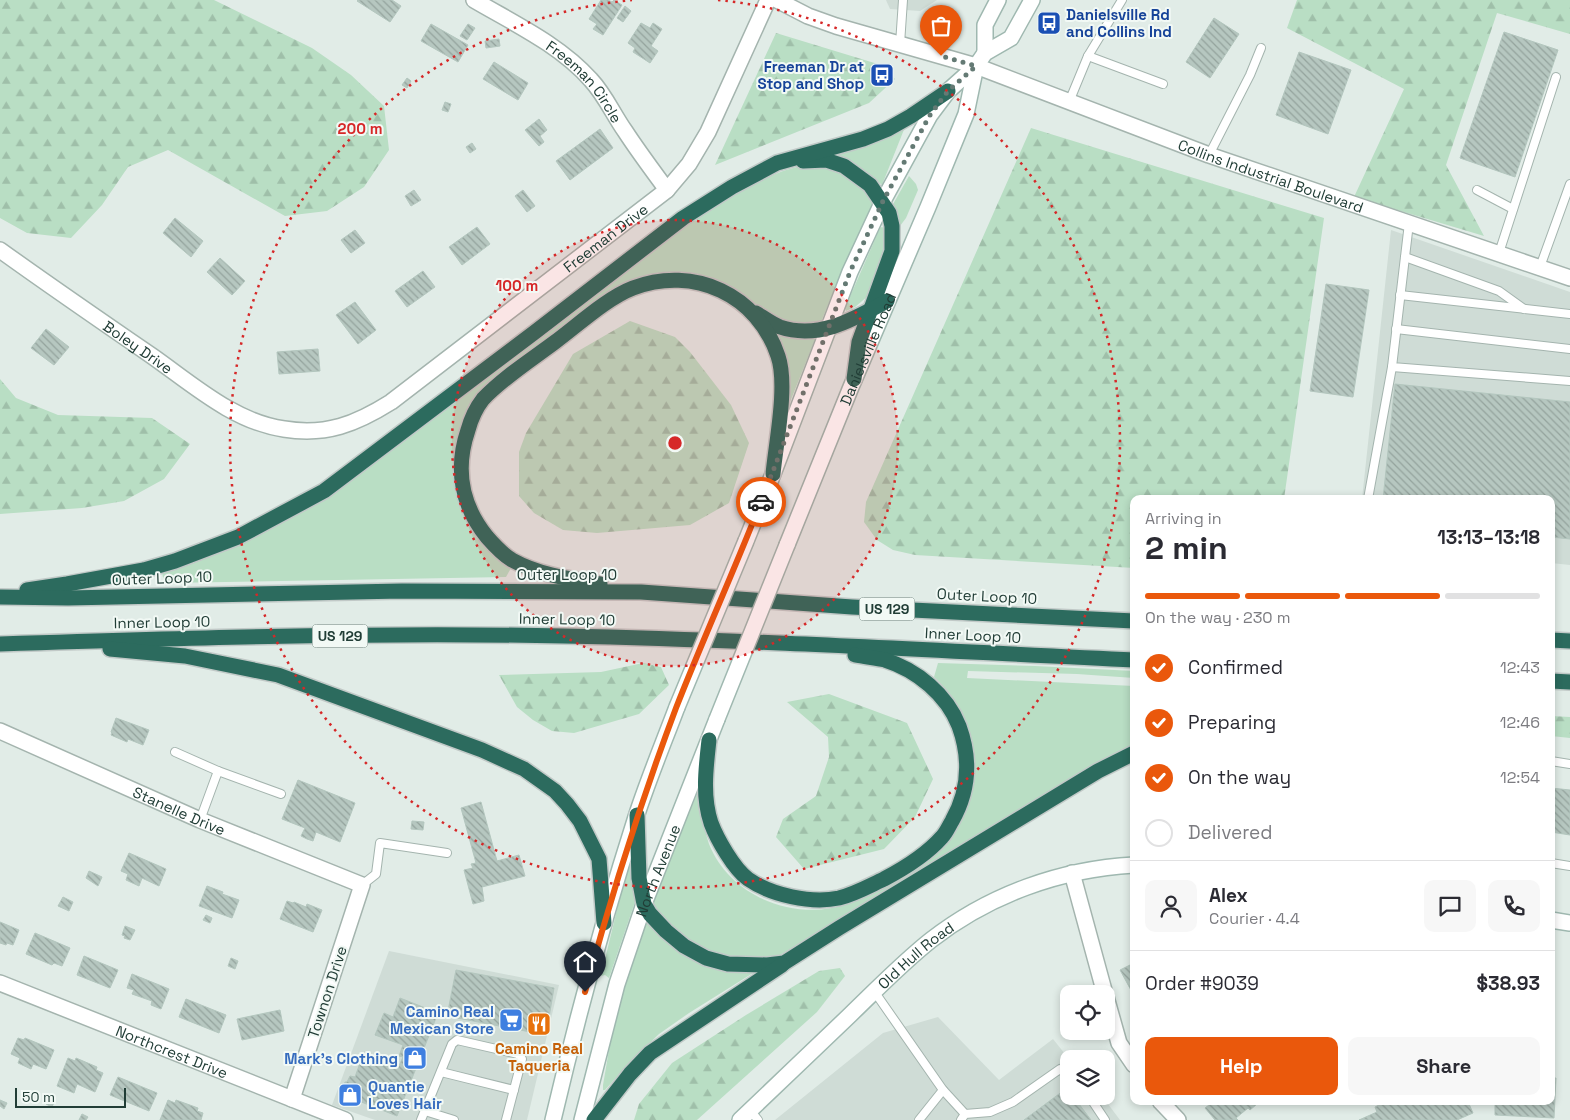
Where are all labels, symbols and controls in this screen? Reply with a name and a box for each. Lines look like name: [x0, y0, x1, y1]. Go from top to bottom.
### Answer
pin: [920, 5, 962, 56]
place label: Danielsville Rd and Collins Ind: [1066, 5, 1172, 41]
bus stop icon: Danielsville Rd and Collins Ind: [1036, 10, 1062, 36]
icon: bag: [927, 12, 955, 40]
street label: Freeman Circle: [543, 36, 627, 126]
place label: Freeman Dr at Stop and Shop: [757, 57, 864, 93]
bus stop icon: Freeman Dr at Stop and Shop: [869, 62, 895, 88]
text: 200 m: [338, 119, 382, 138]
street label: Collins Industrial Boulevard: [1176, 135, 1366, 217]
street label: Freeman Drive: [559, 199, 651, 276]
text: 100 m: [496, 276, 538, 295]
street label: Danielsville Road: [835, 290, 900, 408]
street label: Boley Drive: [100, 316, 177, 378]
centre of rings: [666, 434, 684, 452]
courier: [736, 477, 786, 527]
icon: car: [747, 488, 775, 516]
text: Arriving in: [1145, 508, 1222, 529]
text: 13:13–13:18: [1437, 525, 1540, 550]
text: 2 min: [1145, 528, 1228, 568]
street label: Outer Loop 10: [517, 565, 617, 584]
street label: Outer Loop 10: [112, 567, 212, 589]
street label: Outer Loop 10: [936, 584, 1038, 608]
road number: US 129: [860, 598, 914, 620]
text: On the way · 230 m: [1145, 607, 1290, 628]
street label: Inner Loop 10: [519, 609, 615, 629]
street label: Inner Loop 10: [114, 612, 210, 632]
street label: Inner Loop 10: [924, 623, 1022, 647]
road number: US 129: [312, 624, 368, 648]
icon: check: [1145, 654, 1173, 682]
text: Confirmed: [1188, 655, 1283, 680]
text: 12:43: [1500, 657, 1540, 678]
icon: check: [1145, 709, 1173, 737]
text: Preparing: [1188, 710, 1276, 735]
text: 12:46: [1500, 712, 1540, 733]
icon: check: [1145, 764, 1173, 792]
text: On the way: [1188, 765, 1291, 790]
text: 12:54: [1500, 767, 1540, 788]
street label: Stanelle Drive: [130, 782, 228, 839]
text: Delivered: [1188, 820, 1273, 845]
street label: North Avenue: [631, 821, 684, 919]
button: person: [1145, 880, 1197, 932]
button: chat: [1424, 880, 1476, 932]
button: phone: [1488, 880, 1540, 932]
text: Alex: [1209, 883, 1248, 908]
text: Courier · 4.4: [1209, 908, 1300, 929]
street label: Old Hull Road: [873, 917, 957, 993]
pin: [564, 941, 606, 992]
street label: Townon Drive: [303, 943, 351, 1041]
icon: home: [571, 948, 599, 976]
text: Order #9039: [1145, 971, 1259, 996]
text: $38.93: [1477, 971, 1540, 996]
map controls: [1060, 985, 1115, 1105]
button: locate: [1060, 985, 1115, 1040]
place label: Camino Real Mexican Store: [390, 1002, 494, 1038]
supermarket icon: Camino Real Mexican Store: [498, 1007, 524, 1033]
restaurant icon: Camino Real Taqueria: [526, 1011, 552, 1037]
street label: Northcrest Drive: [113, 1021, 231, 1082]
button: Help: [1145, 1037, 1338, 1095]
button: Share: [1348, 1037, 1540, 1095]
place label: Camino Real Taqueria: [495, 1039, 583, 1075]
shop icon: Mark's Clothing: [402, 1045, 428, 1071]
place label: Mark's Clothing: [284, 1049, 398, 1068]
button: layers: [1060, 1050, 1115, 1105]
place label: Quantie Loves Hair: [368, 1077, 442, 1113]
shop icon: Quantie Loves Hair: [337, 1082, 363, 1108]
scale bar: [15, 1085, 126, 1108]
text: 50 m: [22, 1088, 55, 1106]

